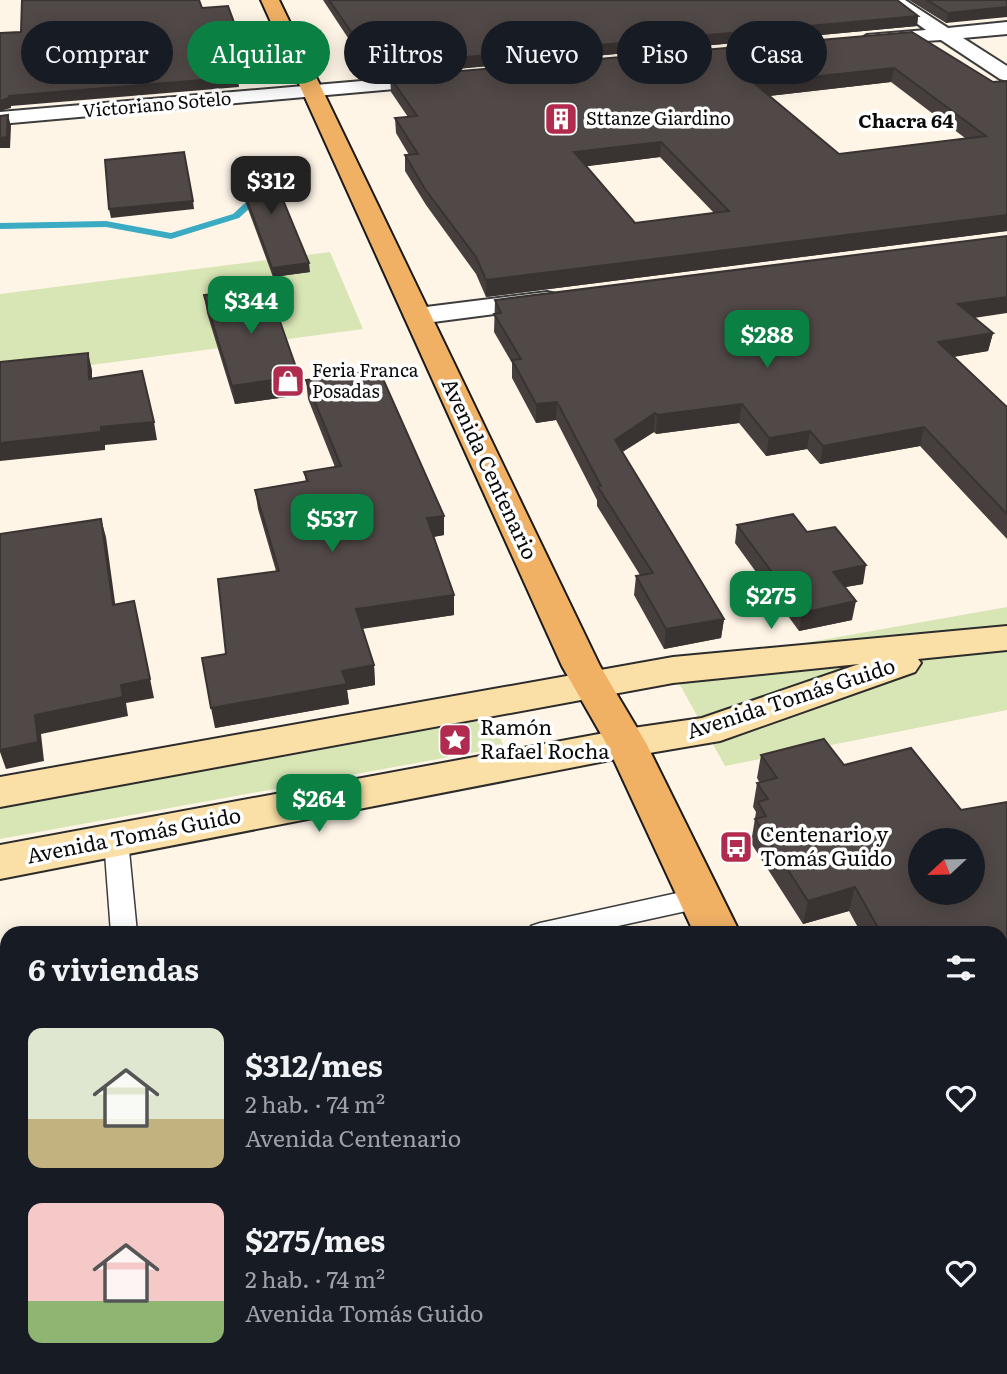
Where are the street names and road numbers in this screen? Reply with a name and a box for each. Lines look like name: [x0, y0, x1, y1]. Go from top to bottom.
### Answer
street label: Victoriano Sotelo: [81, 84, 232, 123]
street label: Avenida Centenario: [436, 372, 547, 564]
street label: Avenida Tomás Guido: [682, 648, 899, 745]
street label: Avenida Tomás Guido: [24, 798, 243, 870]

